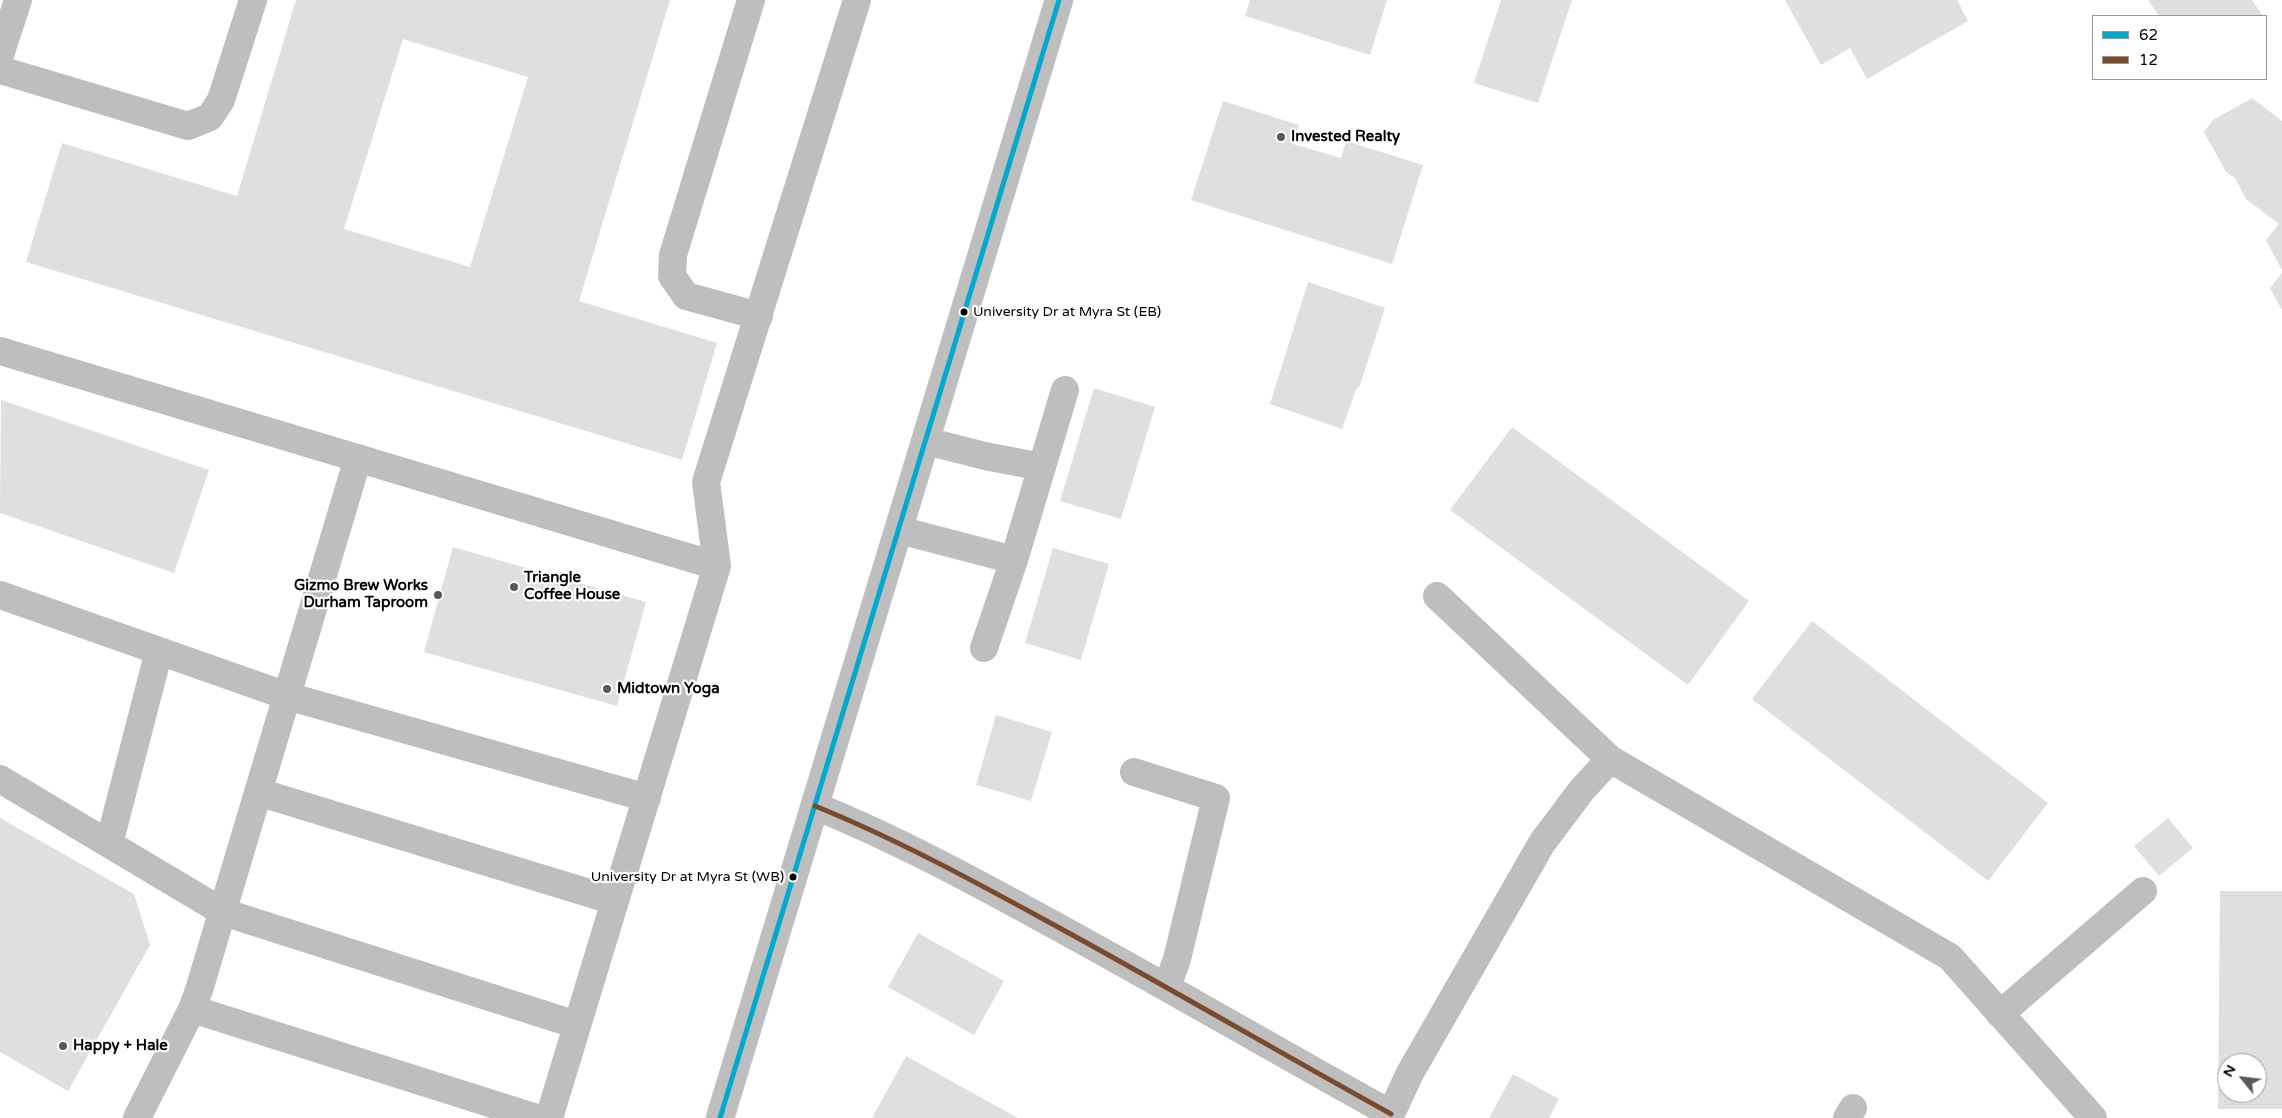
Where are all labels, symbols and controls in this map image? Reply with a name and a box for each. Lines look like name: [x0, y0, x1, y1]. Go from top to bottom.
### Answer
legend: [2092, 15, 2267, 80]
text: 62: [2139, 26, 2158, 44]
text: 12: [2139, 51, 2158, 69]
place label: Invested Realty: [1291, 128, 1400, 146]
marker: Invested Realty: [1275, 131, 1287, 143]
place label: University Dr at Myra St (EB): [973, 304, 1161, 320]
marker: University Dr at Myra St (EB): [959, 307, 969, 317]
place label: Triangle Coffee House: [524, 569, 620, 604]
place label: Gizmo Brew Works Durham Taproom: [294, 577, 428, 612]
marker: Triangle Coffee House: [508, 581, 520, 593]
marker: Gizmo Brew Works Durham Taproom: [432, 589, 444, 601]
place label: Midtown Yoga: [617, 680, 720, 698]
marker: Midtown Yoga: [601, 683, 613, 695]
place label: University Dr at Myra St (WB): [591, 869, 784, 885]
marker: University Dr at Myra St (WB): [788, 872, 798, 882]
place label: Happy + Hale: [73, 1037, 168, 1055]
marker: Happy + Hale: [57, 1040, 69, 1052]
north arrow: [2217, 1053, 2267, 1103]
text: N: [2219, 1062, 2239, 1080]

